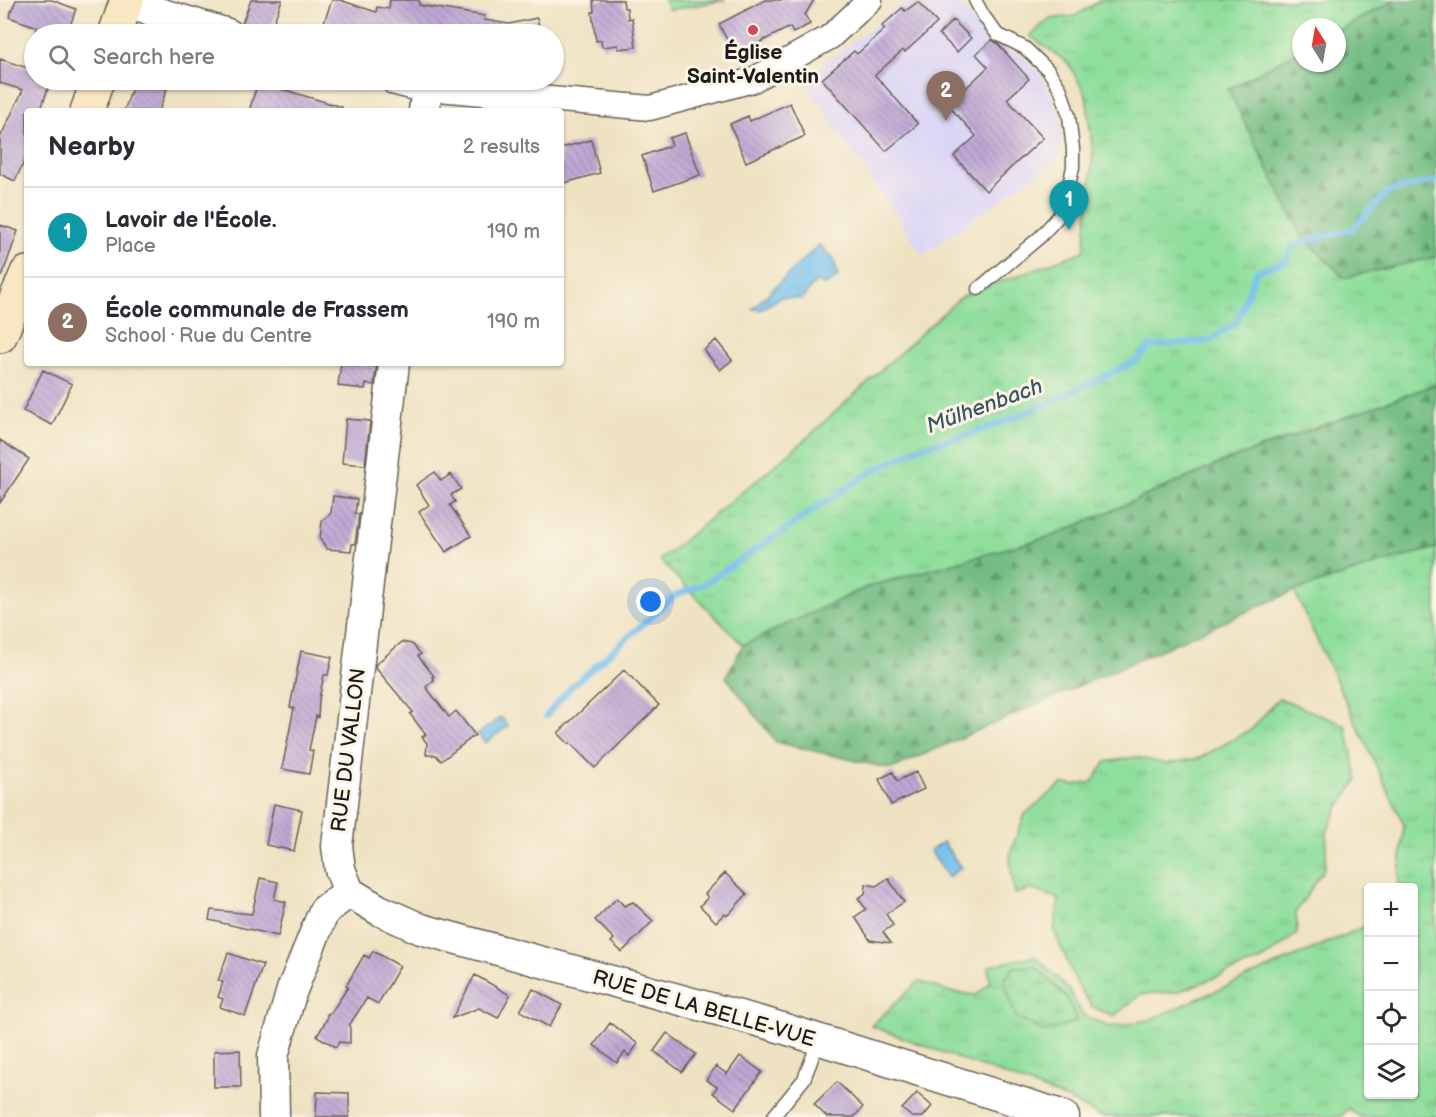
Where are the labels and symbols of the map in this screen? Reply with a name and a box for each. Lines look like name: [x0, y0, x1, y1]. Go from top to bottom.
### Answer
north arrow: [1292, 18, 1346, 72]
marker: Église Saint-Valentin: [746, 23, 760, 37]
place label: Église Saint-Valentin: [687, 39, 819, 89]
pin: 2: [926, 72, 966, 121]
pin: 1: [1050, 180, 1088, 230]
water label: Mülhenbach: [923, 373, 1046, 440]
your location: [636, 587, 665, 616]
street label: RUE DU VALLON: [326, 667, 371, 833]
street label: RUE DE LA BELLE-VUE: [590, 965, 818, 1052]

